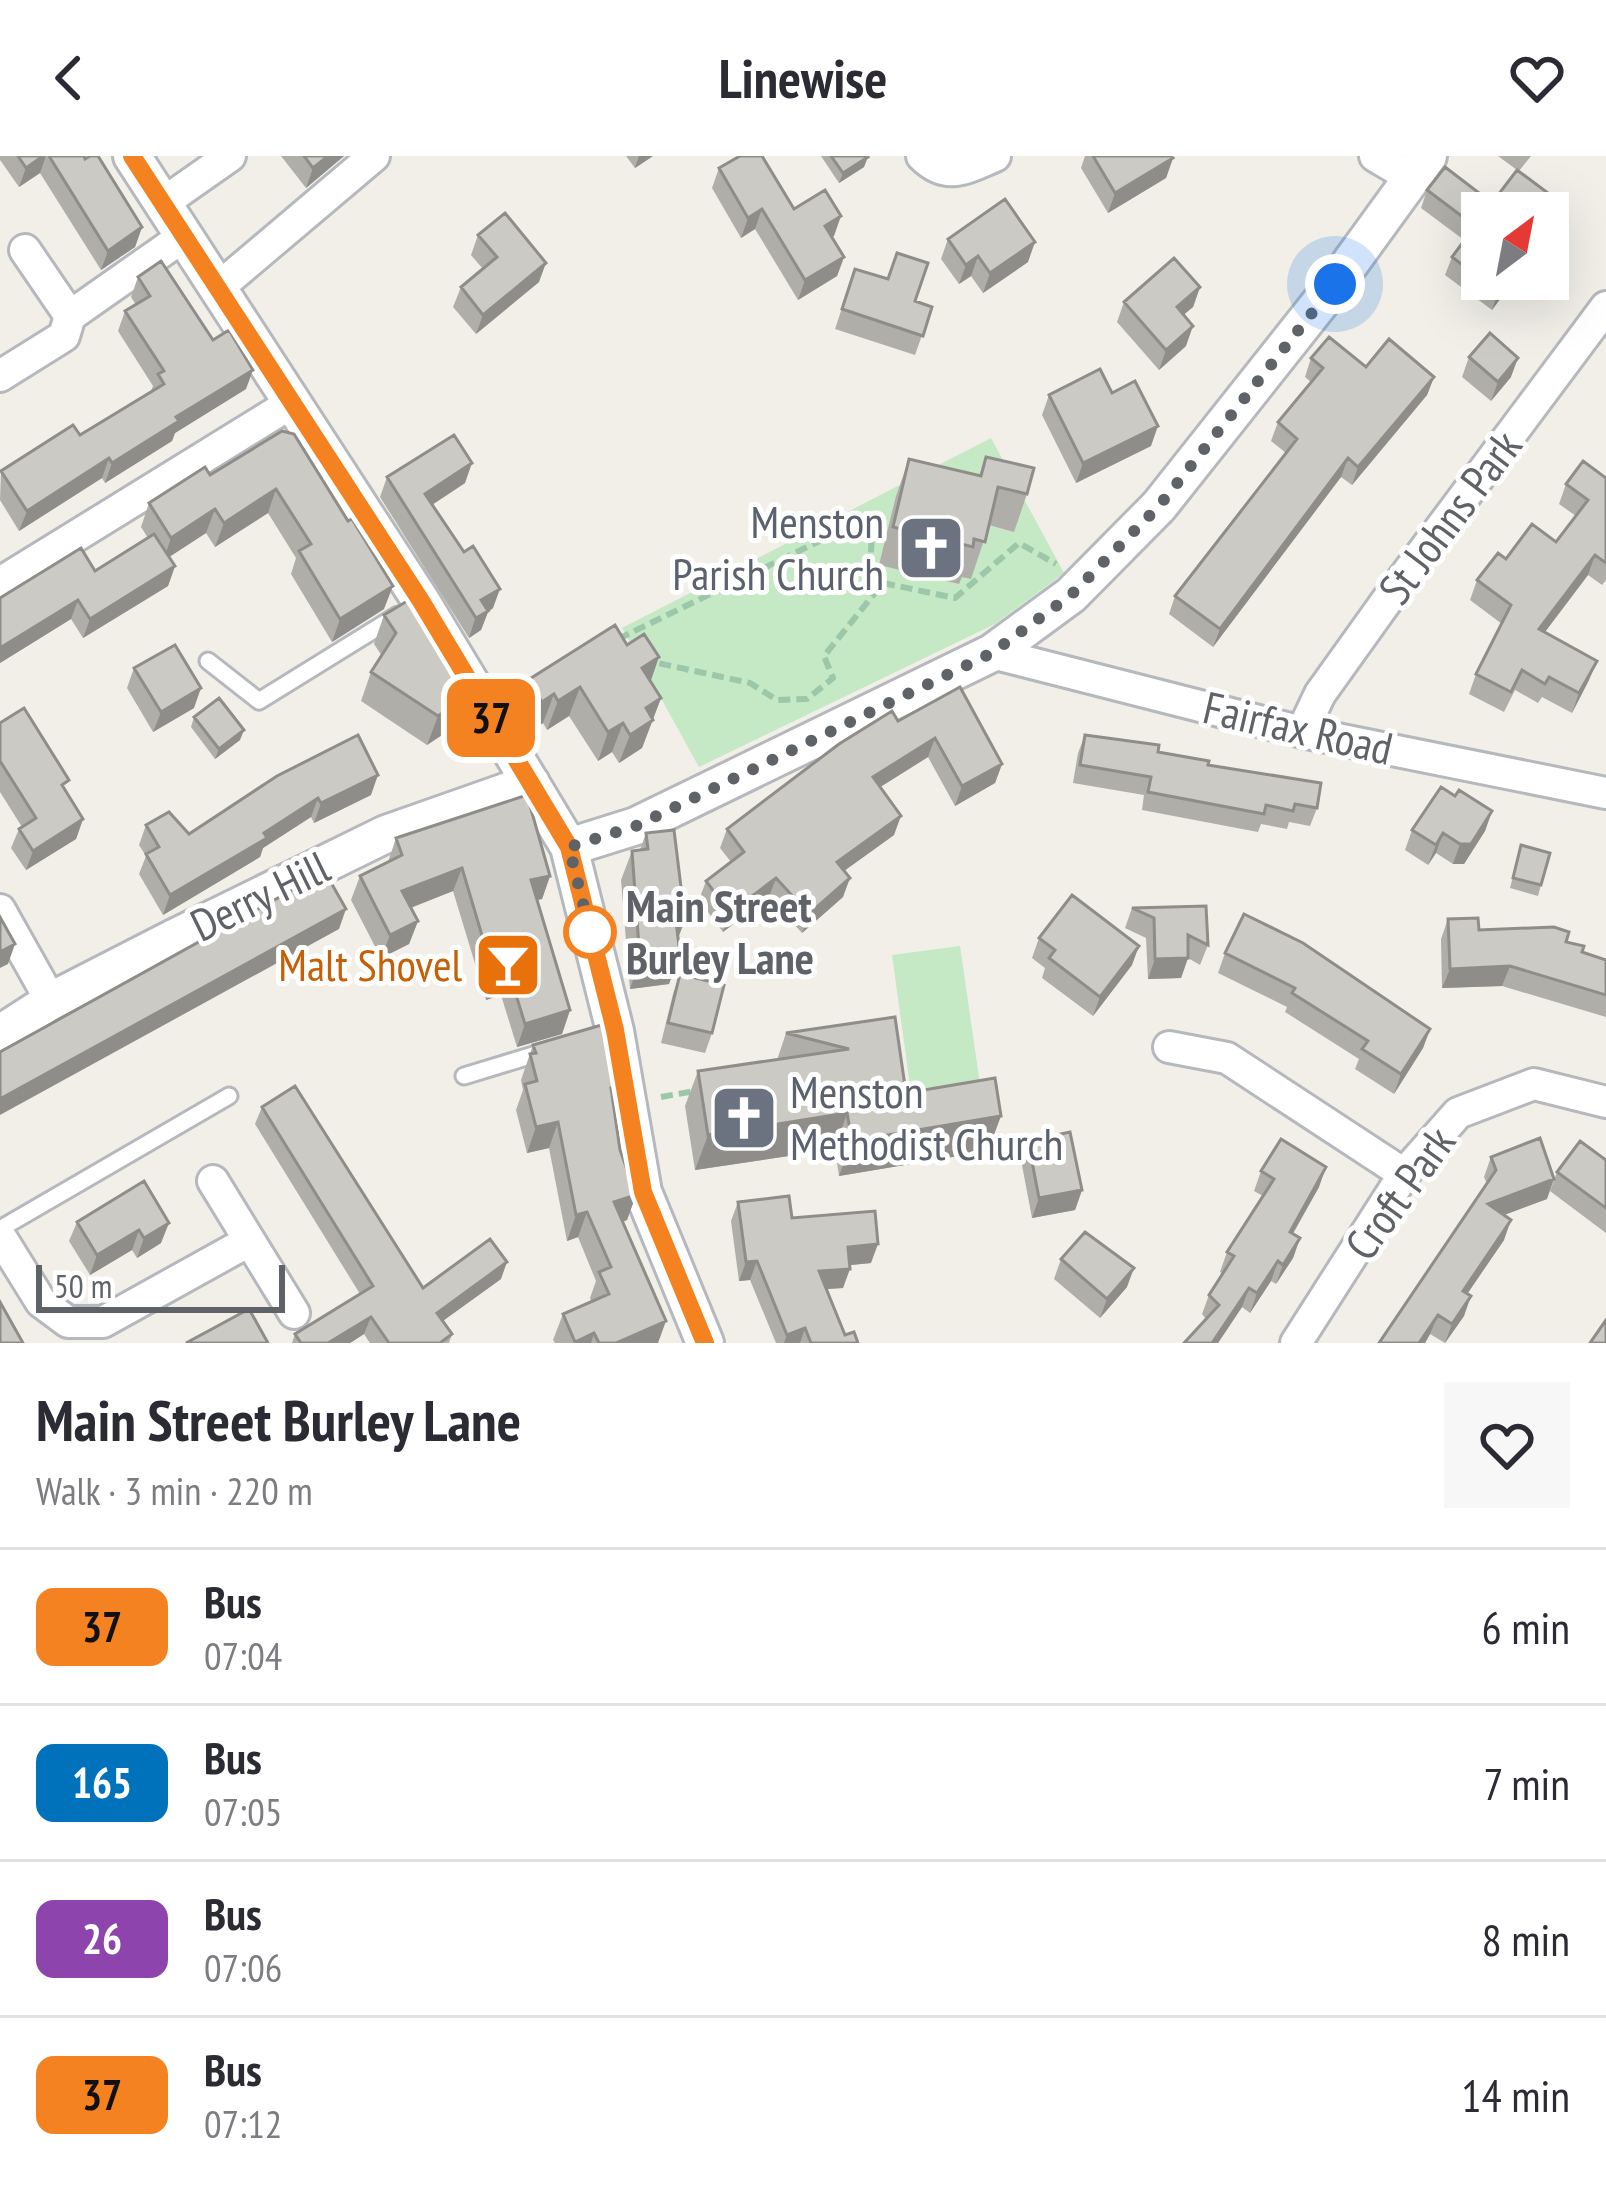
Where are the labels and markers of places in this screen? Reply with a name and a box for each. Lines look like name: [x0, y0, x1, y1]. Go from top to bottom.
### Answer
place label: Menston Parish Church: [672, 492, 884, 602]
church icon: Menston Parish Church: [896, 513, 966, 583]
place label: Main Street Burley Lane: [626, 876, 814, 986]
marker: Main Street Burley Lane: [565, 907, 615, 957]
bar icon: Malt Shovel: [473, 930, 543, 1000]
place label: Malt Shovel: [278, 935, 463, 993]
place label: Menston Methodist Church: [790, 1062, 1063, 1172]
church icon: Menston Methodist Church: [709, 1083, 779, 1153]

